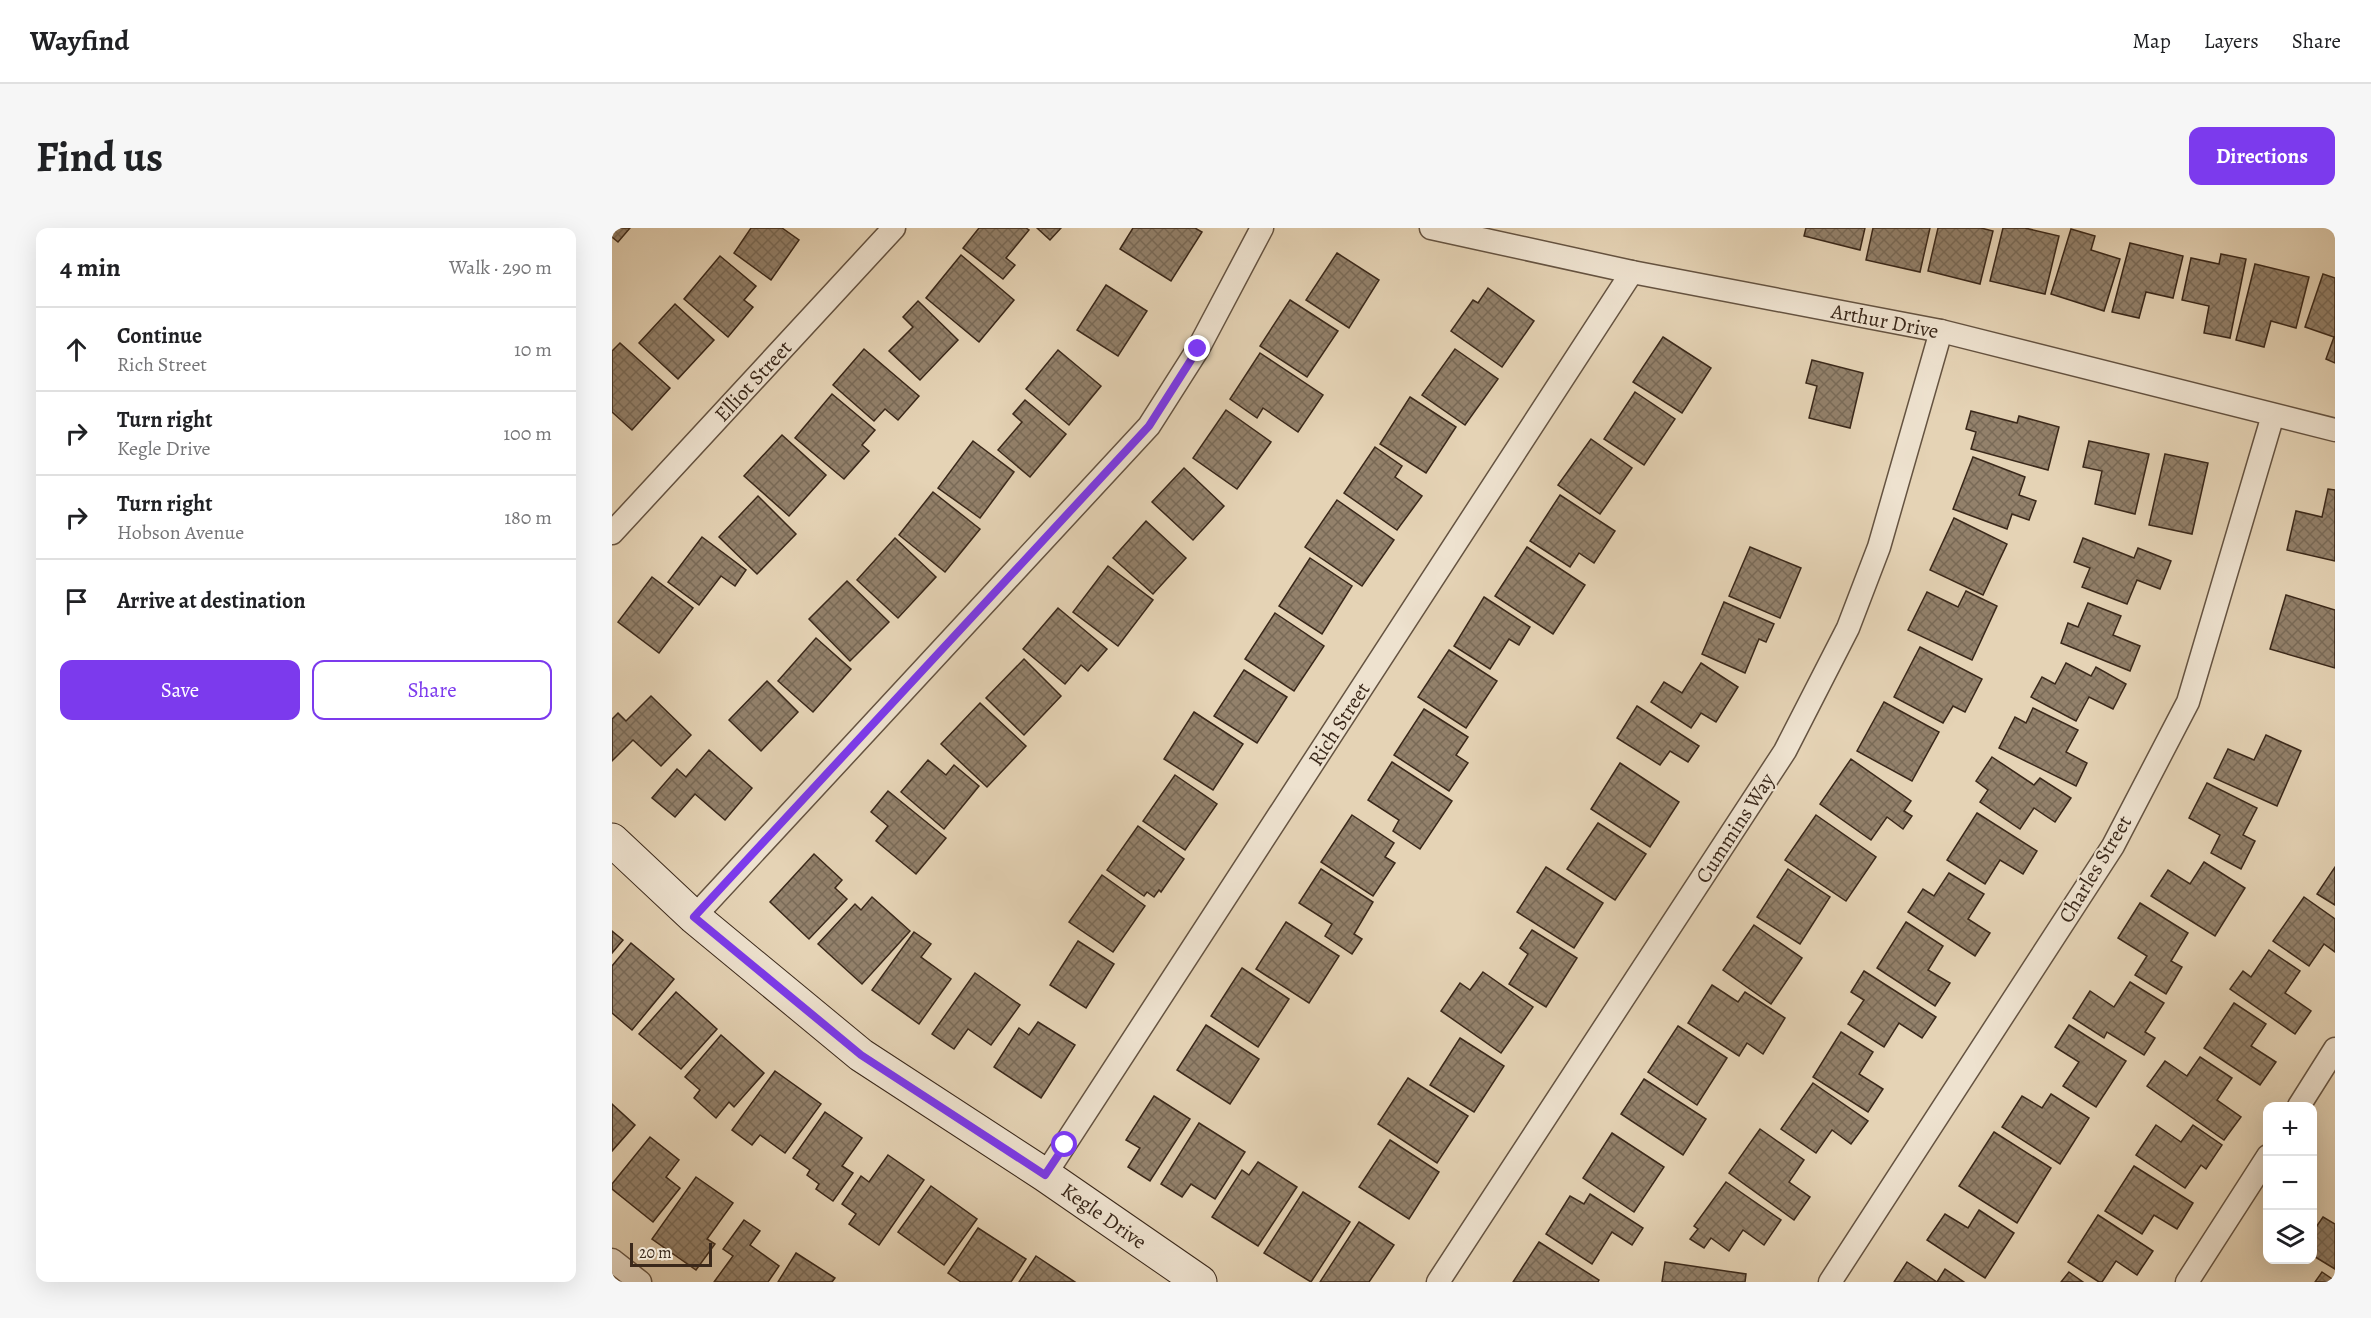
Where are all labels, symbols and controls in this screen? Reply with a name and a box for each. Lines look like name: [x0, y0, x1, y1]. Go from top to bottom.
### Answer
text: Wayfind: [30, 22, 129, 60]
text: Map: [2132, 27, 2171, 55]
text: Layers: [2204, 27, 2259, 55]
text: Share: [2292, 27, 2341, 55]
button: Directions: [2189, 127, 2335, 185]
text: Find us: [36, 128, 163, 185]
text: 4 min: [60, 250, 121, 285]
text: Walk · 290 m: [449, 254, 552, 281]
street label: Arthur Drive: [1828, 297, 1941, 345]
text: Continue: [117, 321, 202, 351]
icon: ahead: [60, 333, 93, 366]
street label: Elliot Street: [708, 334, 798, 428]
route end: [1184, 335, 1210, 361]
text: 10 m: [514, 336, 552, 363]
text: Rich Street: [117, 351, 207, 378]
text: Turn right: [117, 405, 213, 435]
icon: right: [60, 417, 93, 450]
text: 100 m: [503, 420, 552, 447]
text: Kegle Drive: [117, 435, 210, 462]
text: Turn right: [117, 489, 213, 519]
icon: right: [60, 501, 93, 534]
text: 180 m: [504, 504, 552, 531]
text: Hobson Avenue: [117, 519, 244, 546]
icon: arrive: [60, 585, 93, 618]
text: Arrive at destination: [117, 586, 306, 616]
button: Save: [60, 660, 300, 720]
button: Share: [312, 660, 552, 720]
street label: Rich Street: [1302, 677, 1376, 771]
street label: Cummins Way: [1689, 767, 1781, 889]
street label: Charles Street: [2052, 810, 2138, 928]
map controls: [2263, 1102, 2317, 1264]
button: +: [2263, 1102, 2317, 1156]
route start: [1051, 1131, 1077, 1157]
button: −: [2263, 1156, 2317, 1210]
street label: Kegle Drive: [1056, 1176, 1152, 1256]
button: layers: [2263, 1210, 2317, 1264]
scale bar: [630, 1240, 712, 1268]
text: 20 m: [639, 1242, 672, 1264]

